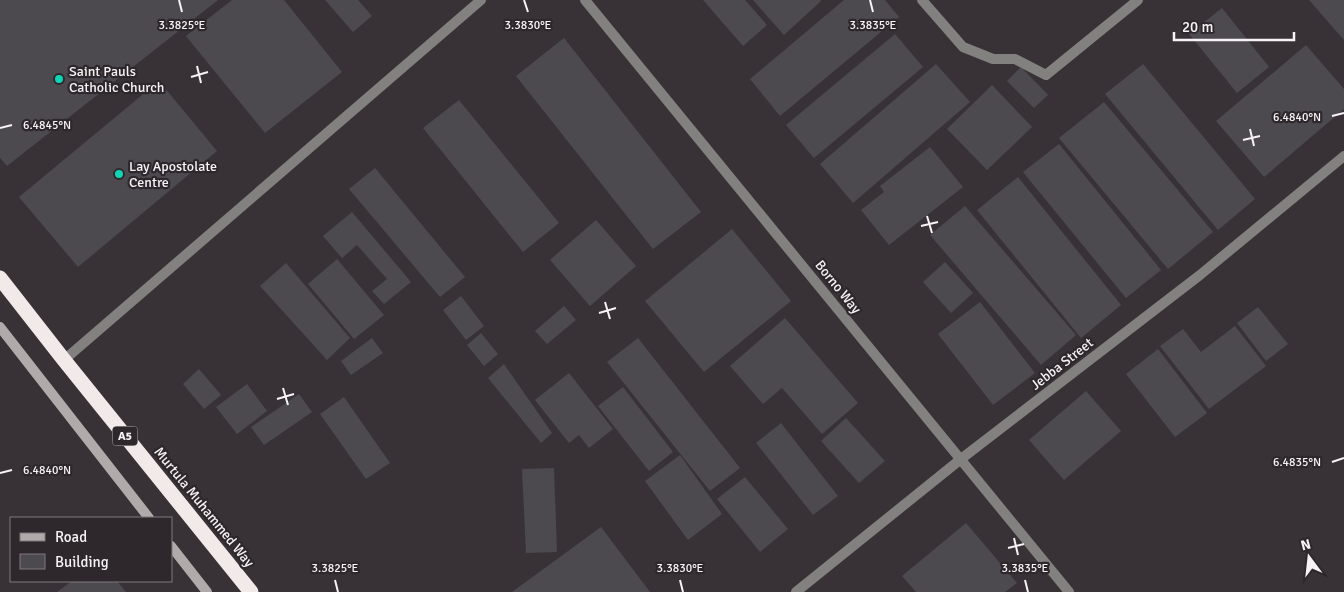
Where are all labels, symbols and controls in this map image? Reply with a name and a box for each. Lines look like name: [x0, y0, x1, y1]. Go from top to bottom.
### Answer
scale bar: [1174, 10, 1294, 42]
text: 3.3825°E: [159, 18, 206, 33]
text: 3.3830°E: [505, 18, 552, 33]
text: 3.3835°E: [850, 18, 897, 33]
text: 20 m: [1182, 18, 1213, 36]
place label: Saint Pauls Catholic Church: [69, 63, 164, 96]
marker: Saint Pauls Catholic Church: [53, 73, 65, 85]
text: 6.4840°N: [1273, 110, 1321, 125]
text: 6.4845°N: [23, 118, 71, 133]
place label: Lay Apostolate Centre: [129, 158, 217, 191]
marker: Lay Apostolate Centre: [113, 168, 125, 180]
street label: Borno Way: [811, 257, 865, 317]
street label: Jebba Street: [1027, 334, 1097, 394]
road number: A5: [112, 426, 138, 446]
street label: Murtula Muhammed Way: [150, 444, 258, 571]
text: 6.4835°N: [1273, 455, 1321, 470]
text: 6.4840°N: [23, 463, 71, 478]
legend: [10, 517, 172, 582]
text: Road: [55, 528, 87, 546]
north arrow: [1284, 532, 1334, 582]
text: N: [1299, 535, 1313, 554]
text: Building: [55, 553, 109, 571]
text: 3.3825°E: [312, 561, 359, 576]
text: 3.3830°E: [657, 561, 704, 576]
text: 3.3835°E: [1002, 561, 1049, 576]

